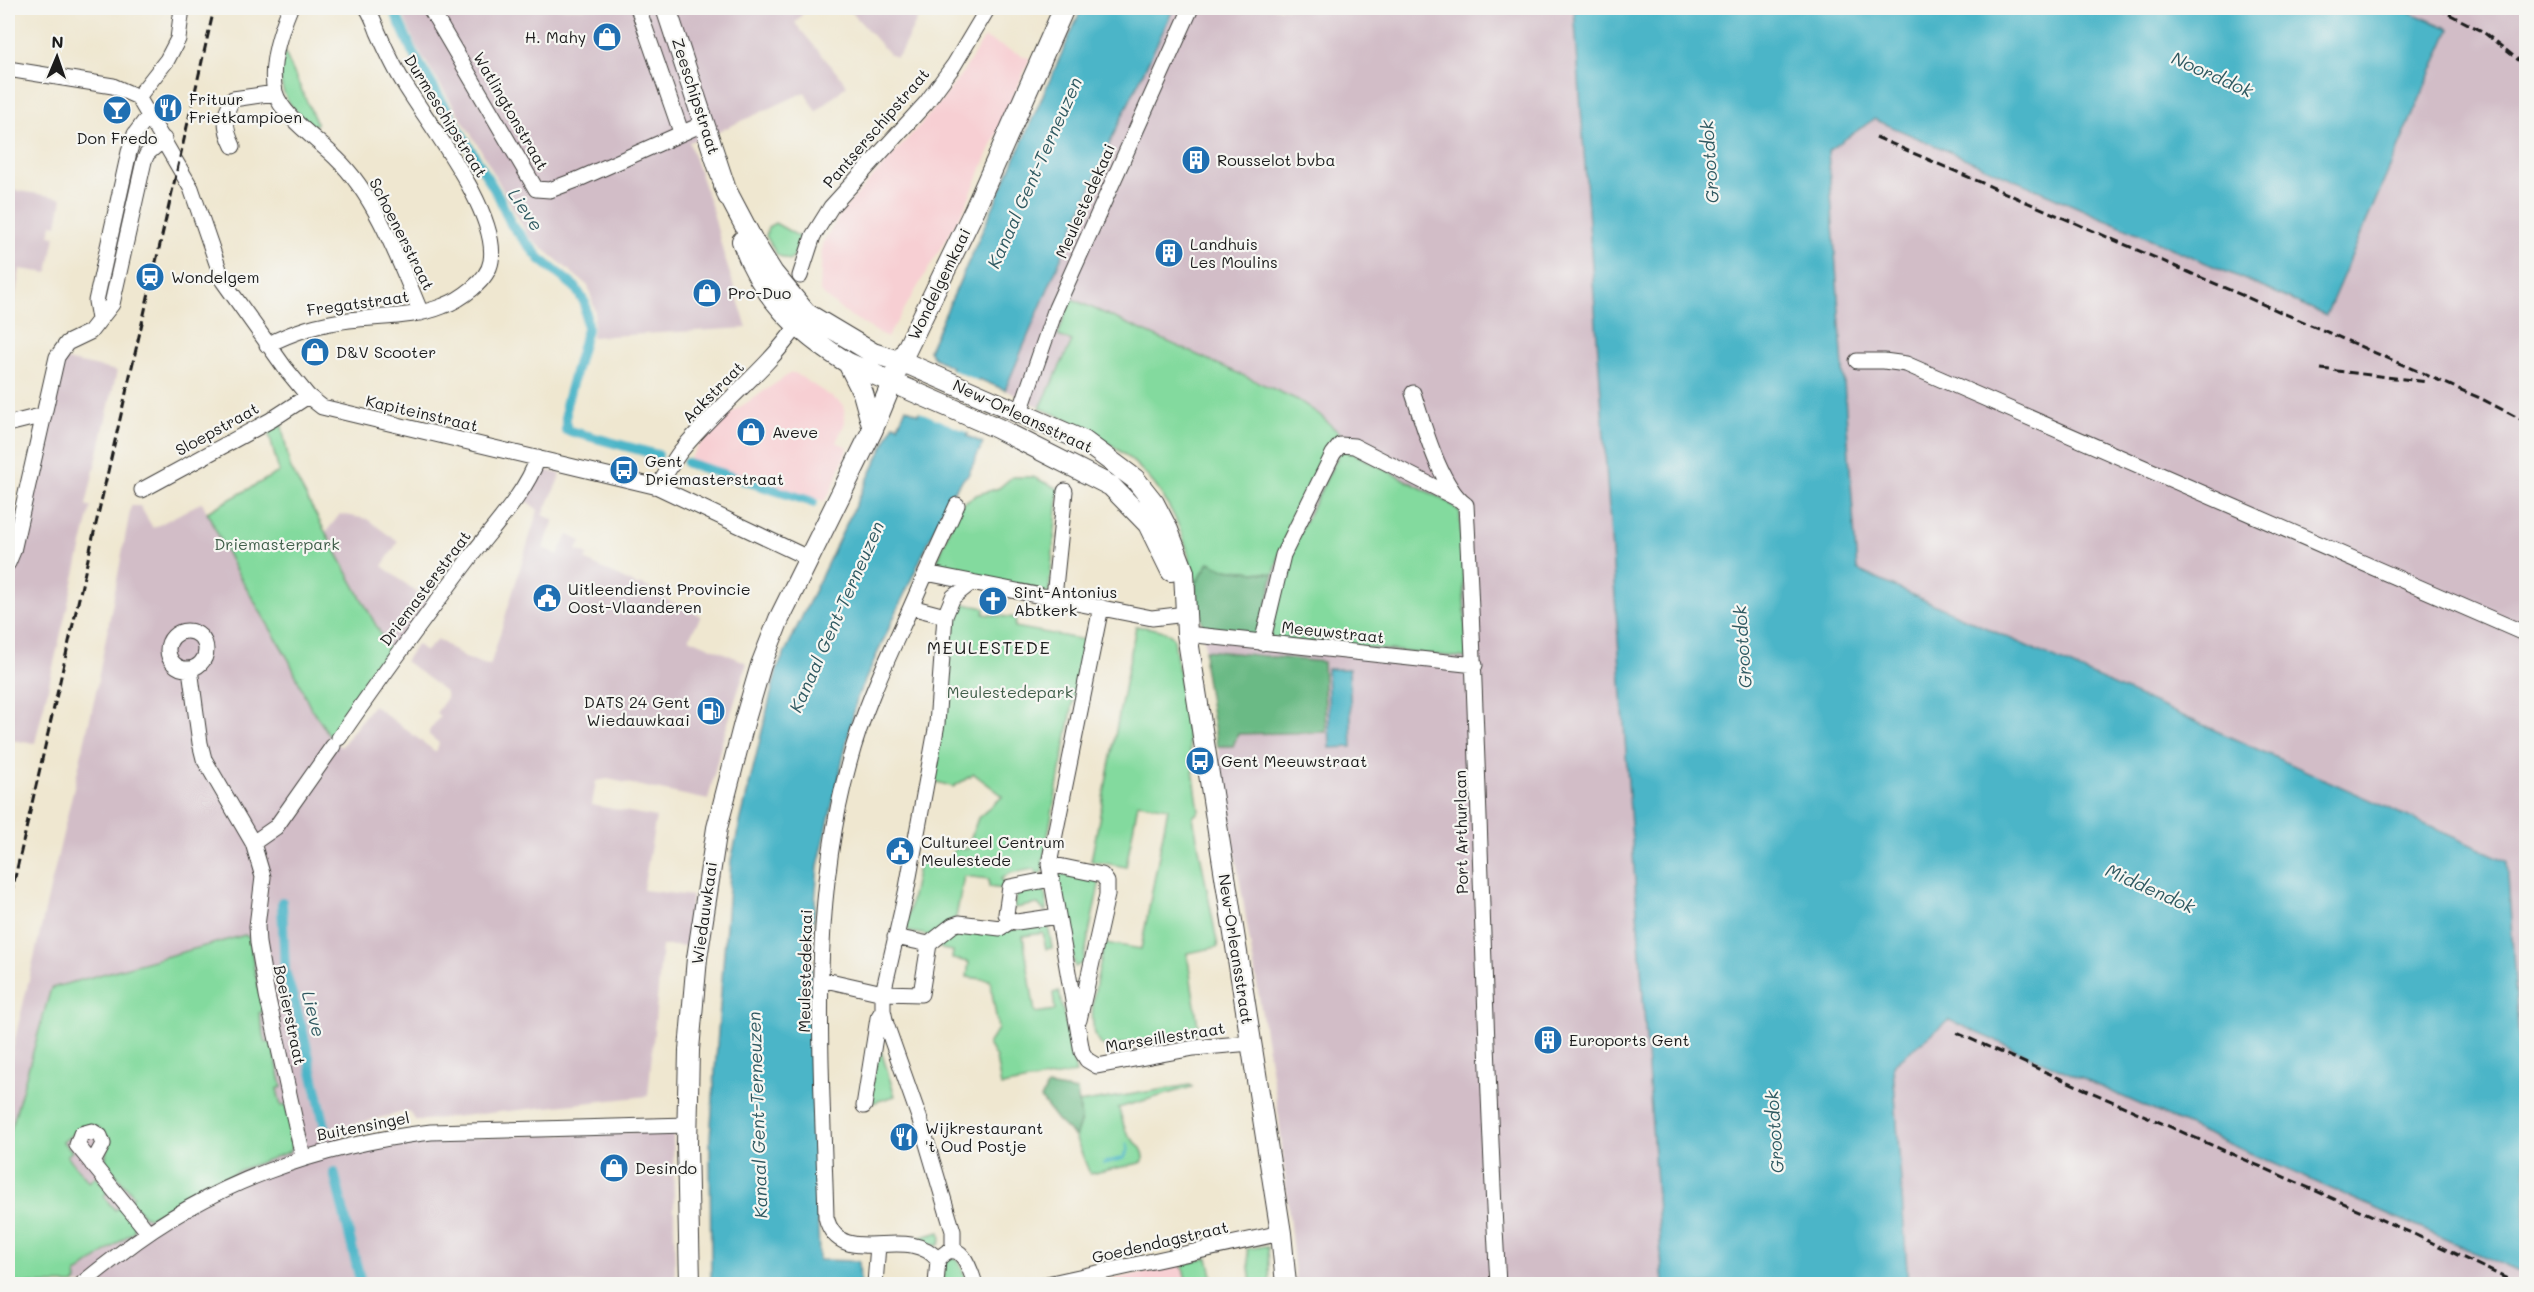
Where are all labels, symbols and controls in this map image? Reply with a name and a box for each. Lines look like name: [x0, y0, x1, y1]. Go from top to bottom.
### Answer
shop icon: H. Mahy: [591, 21, 623, 53]
place label: H. Mahy: [525, 26, 586, 47]
north arrow: [27, 27, 87, 87]
text: N: [51, 31, 64, 52]
street label: Zeeschipstraat: [668, 35, 725, 157]
water label: Noorddok: [2168, 45, 2257, 103]
street label: Watlingtonstraat: [469, 48, 554, 174]
street label: Durmeschipstraat: [400, 50, 493, 181]
street label: Pantserschipstraat: [818, 63, 933, 192]
water label: Kanaal Gent-Terneuzen: [981, 73, 1087, 272]
place label: Frituur Frietkampioen: [189, 88, 302, 127]
restaurant icon: Frituur Frietkampioen: [152, 92, 184, 124]
bar icon: Don Fredo: [101, 94, 133, 126]
water label: Grootdok: [1694, 119, 1724, 204]
place label: Don Fredo: [77, 127, 157, 148]
street label: Meulestedekaai: [1050, 140, 1119, 261]
building icon: Rousselot bvba: [1180, 144, 1212, 176]
place label: Rousselot bvba: [1217, 149, 1335, 170]
street label: Schoenerstraat: [365, 174, 440, 294]
water label: Lieve: [503, 183, 549, 236]
street label: Wondelgemkaai: [902, 224, 975, 343]
place label: Landhuis Les Moulins: [1190, 233, 1278, 272]
building icon: Landhuis Les Moulins: [1153, 237, 1185, 269]
station icon: Wondelgem: [134, 261, 166, 293]
place label: Wondelgem: [171, 266, 259, 287]
shop icon: Pro-Duo: [691, 277, 723, 309]
place label: Pro-Duo: [728, 282, 791, 303]
street label: Fregatstraat: [305, 285, 410, 320]
shop icon: D&V Scooter: [299, 336, 331, 368]
place label: D&V Scooter: [336, 341, 436, 362]
street label: Aakstraat: [677, 356, 748, 427]
street label: New-Orleansstraat: [950, 374, 1096, 457]
street label: Kapiteinstraat: [364, 389, 480, 436]
street label: Sloepstraat: [171, 397, 262, 460]
shop icon: Aveve: [735, 416, 767, 448]
place label: Aveve: [772, 421, 818, 442]
place label: Gent Driemasterstraat: [645, 450, 784, 489]
bus stop icon: Gent Driemasterstraat: [608, 454, 640, 486]
water label: Kanaal Gent-Terneuzen: [783, 517, 889, 716]
street label: Driemasterstraat: [374, 526, 475, 650]
park label: Driemasterpark: [214, 533, 340, 554]
place label: Uitleendienst Provincie Oost-Vlaanderen: [568, 578, 751, 617]
place label: Sint-Antonius Abtkerk: [1014, 581, 1117, 620]
public building icon: Uitleendienst Provincie Oost-Vlaanderen: [531, 582, 563, 614]
church icon: Sint-Antonius Abtkerk: [977, 585, 1009, 617]
water label: Grootdok: [1727, 604, 1757, 689]
street label: Meeuwstraat: [1280, 616, 1386, 647]
district label: MEULESTEDE: [927, 635, 1051, 659]
park label: Meulestedepark: [947, 681, 1073, 702]
place label: DATS 24 Gent Wiedauwkaai: [584, 691, 690, 730]
fuel station icon: DATS 24 Gent Wiedauwkaai: [695, 695, 727, 727]
bus stop icon: Gent Meeuwstraat: [1184, 745, 1216, 777]
place label: Gent Meeuwstraat: [1221, 750, 1367, 771]
street label: Port Arthurlaan: [1449, 770, 1472, 894]
place label: Cultureel Centrum Meulestede: [921, 831, 1065, 870]
public building icon: Cultureel Centrum Meulestede: [884, 835, 916, 867]
water label: Middendok: [2102, 858, 2199, 919]
street label: Wiedauwkaai: [686, 860, 721, 966]
street label: New-Orleansstraat: [1214, 872, 1259, 1026]
street label: Meulestedekaai: [793, 909, 816, 1033]
street label: Boeierstraat: [270, 963, 311, 1067]
water label: Lieve: [297, 988, 331, 1039]
water label: Kanaal Gent-Terneuzen: [741, 1011, 773, 1219]
street label: Marseillestraat: [1103, 1017, 1226, 1056]
building icon: Euroports Gent: [1532, 1024, 1564, 1056]
place label: Euroports Gent: [1569, 1029, 1689, 1050]
water label: Grootdok: [1759, 1089, 1789, 1174]
street label: Buitensingel: [315, 1106, 411, 1145]
place label: Wijkrestaurant 't Oud Postje: [925, 1117, 1043, 1156]
restaurant icon: Wijkrestaurant 't Oud Postje: [888, 1121, 920, 1153]
shop icon: Desindo: [598, 1152, 630, 1184]
place label: Desindo: [635, 1157, 697, 1178]
street label: Goedendagstraat: [1090, 1216, 1230, 1267]

